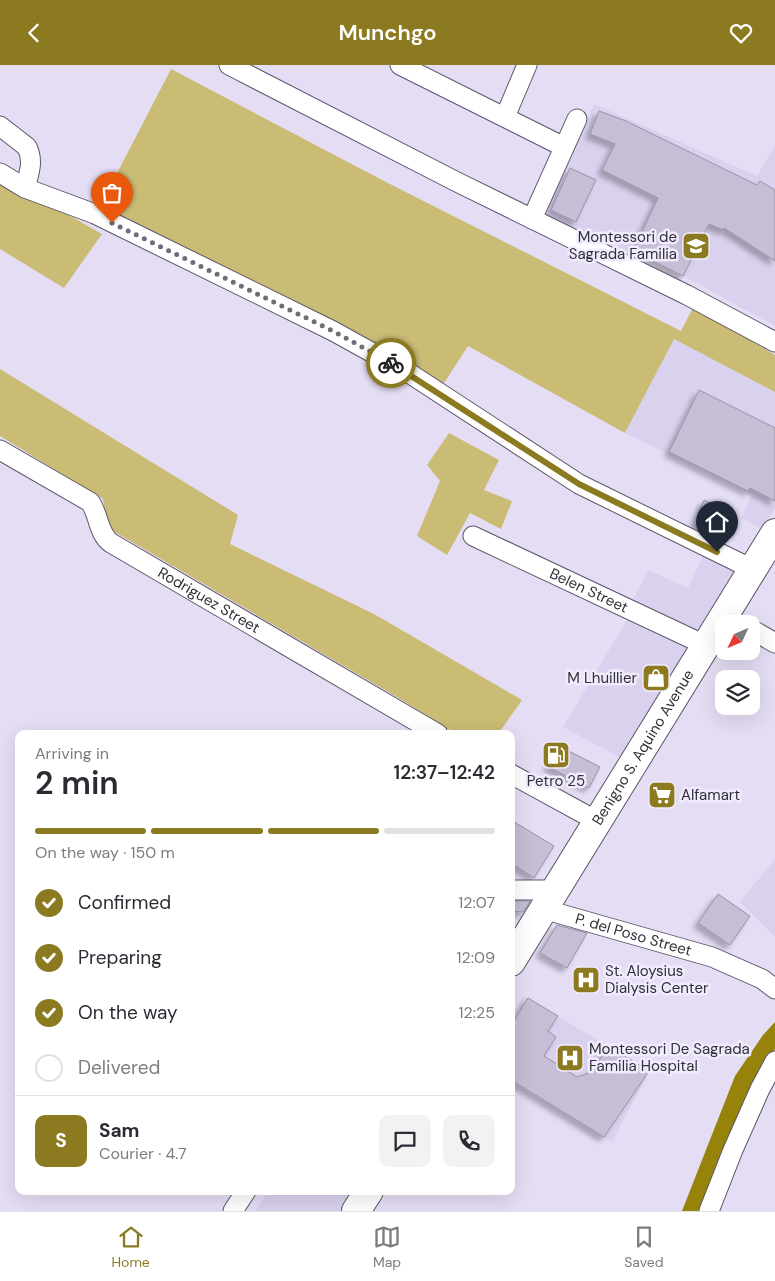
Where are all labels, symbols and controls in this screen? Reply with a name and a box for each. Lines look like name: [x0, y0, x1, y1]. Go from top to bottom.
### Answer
text: Munchgo: [339, 18, 436, 47]
icon: back: [20, 19, 48, 47]
icon: heart: [727, 19, 755, 47]
pin: [91, 172, 133, 223]
icon: bag: [98, 179, 126, 207]
place label: Montessori de Sagrada Familia: [569, 227, 677, 264]
school or university icon: Montessori de Sagrada Familia: [681, 231, 711, 261]
courier: [366, 338, 416, 388]
icon: bike: [377, 349, 405, 377]
pin: [696, 501, 738, 552]
icon: home: [703, 508, 731, 536]
street label: Rodriguez Street: [154, 563, 264, 638]
street label: Belen Street: [546, 563, 632, 618]
north arrow: [715, 615, 760, 660]
map controls: [715, 615, 760, 715]
shop icon: M Lhuillier: [641, 663, 671, 693]
street label: Benigno S. Aquino Avenue: [588, 666, 699, 829]
place label: M Lhuillier: [567, 668, 637, 688]
button: layers: [715, 670, 760, 715]
fuel station icon: Petro 25: [541, 740, 571, 770]
text: Arriving in: [35, 743, 109, 764]
text: 12:37–12:42: [394, 760, 495, 785]
text: 2 min: [35, 762, 119, 804]
place label: Petro 25: [527, 771, 585, 791]
supermarket icon: Alfamart: [647, 780, 677, 810]
place label: Alfamart: [681, 785, 740, 805]
text: On the way · 150 m: [35, 842, 175, 863]
icon: check: [35, 889, 63, 917]
text: Confirmed: [78, 890, 171, 915]
text: 12:07: [458, 892, 495, 913]
street label: P. del Poso Street: [573, 909, 694, 961]
icon: check: [35, 944, 63, 972]
text: Preparing: [78, 945, 162, 970]
text: 12:09: [457, 947, 495, 968]
place label: St. Aloysius Dialysis Center: [605, 961, 709, 998]
hospital icon: St. Aloysius Dialysis Center: [571, 965, 601, 995]
icon: check: [35, 999, 63, 1027]
text: On the way: [78, 1000, 178, 1025]
text: 12:25: [459, 1002, 495, 1023]
place label: Montessori De Sagrada Familia Hospital: [589, 1039, 750, 1076]
hospital icon: Montessori De Sagrada Familia Hospital: [555, 1043, 585, 1073]
text: Delivered: [78, 1055, 160, 1080]
button: chat: [379, 1115, 431, 1167]
button: phone: [443, 1115, 495, 1167]
text: Sam: [99, 1118, 140, 1143]
text: S: [55, 1128, 67, 1153]
text: Courier · 4.7: [99, 1143, 187, 1164]
tab: Home: [112, 1223, 150, 1271]
tab: Map: [373, 1223, 401, 1271]
tab: Saved: [624, 1223, 663, 1271]

